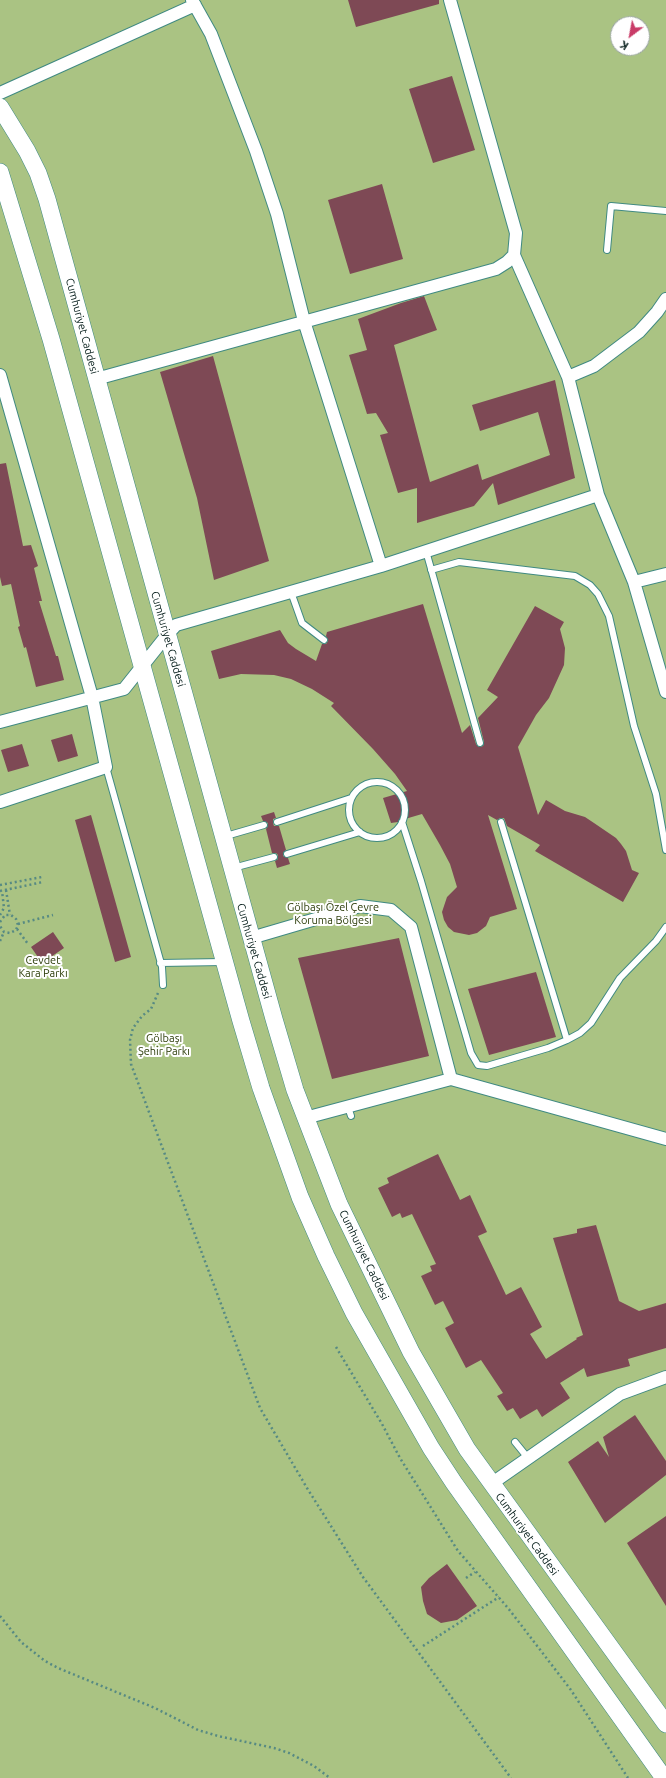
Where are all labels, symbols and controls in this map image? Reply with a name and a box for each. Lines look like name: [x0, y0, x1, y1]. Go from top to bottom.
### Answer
north arrow: [610, 16, 650, 56]
text: K: [618, 38, 630, 52]
street label: Cumhuriyet Caddesi: [63, 277, 101, 375]
street label: Cumhuriyet Caddesi: [148, 590, 188, 688]
park label: Gölbaşı Özel Çevre Koruma Bölgesi: [287, 900, 379, 926]
street label: Cumhuriyet Caddesi: [234, 902, 274, 1000]
park label: Cevdet Kara Parkı: [18, 953, 68, 979]
park label: Gölbaşı Şehir Parkı: [138, 1031, 190, 1057]
street label: Cumhuriyet Caddesi: [336, 1208, 392, 1302]
street label: Cumhuriyet Caddesi: [493, 1490, 561, 1578]

